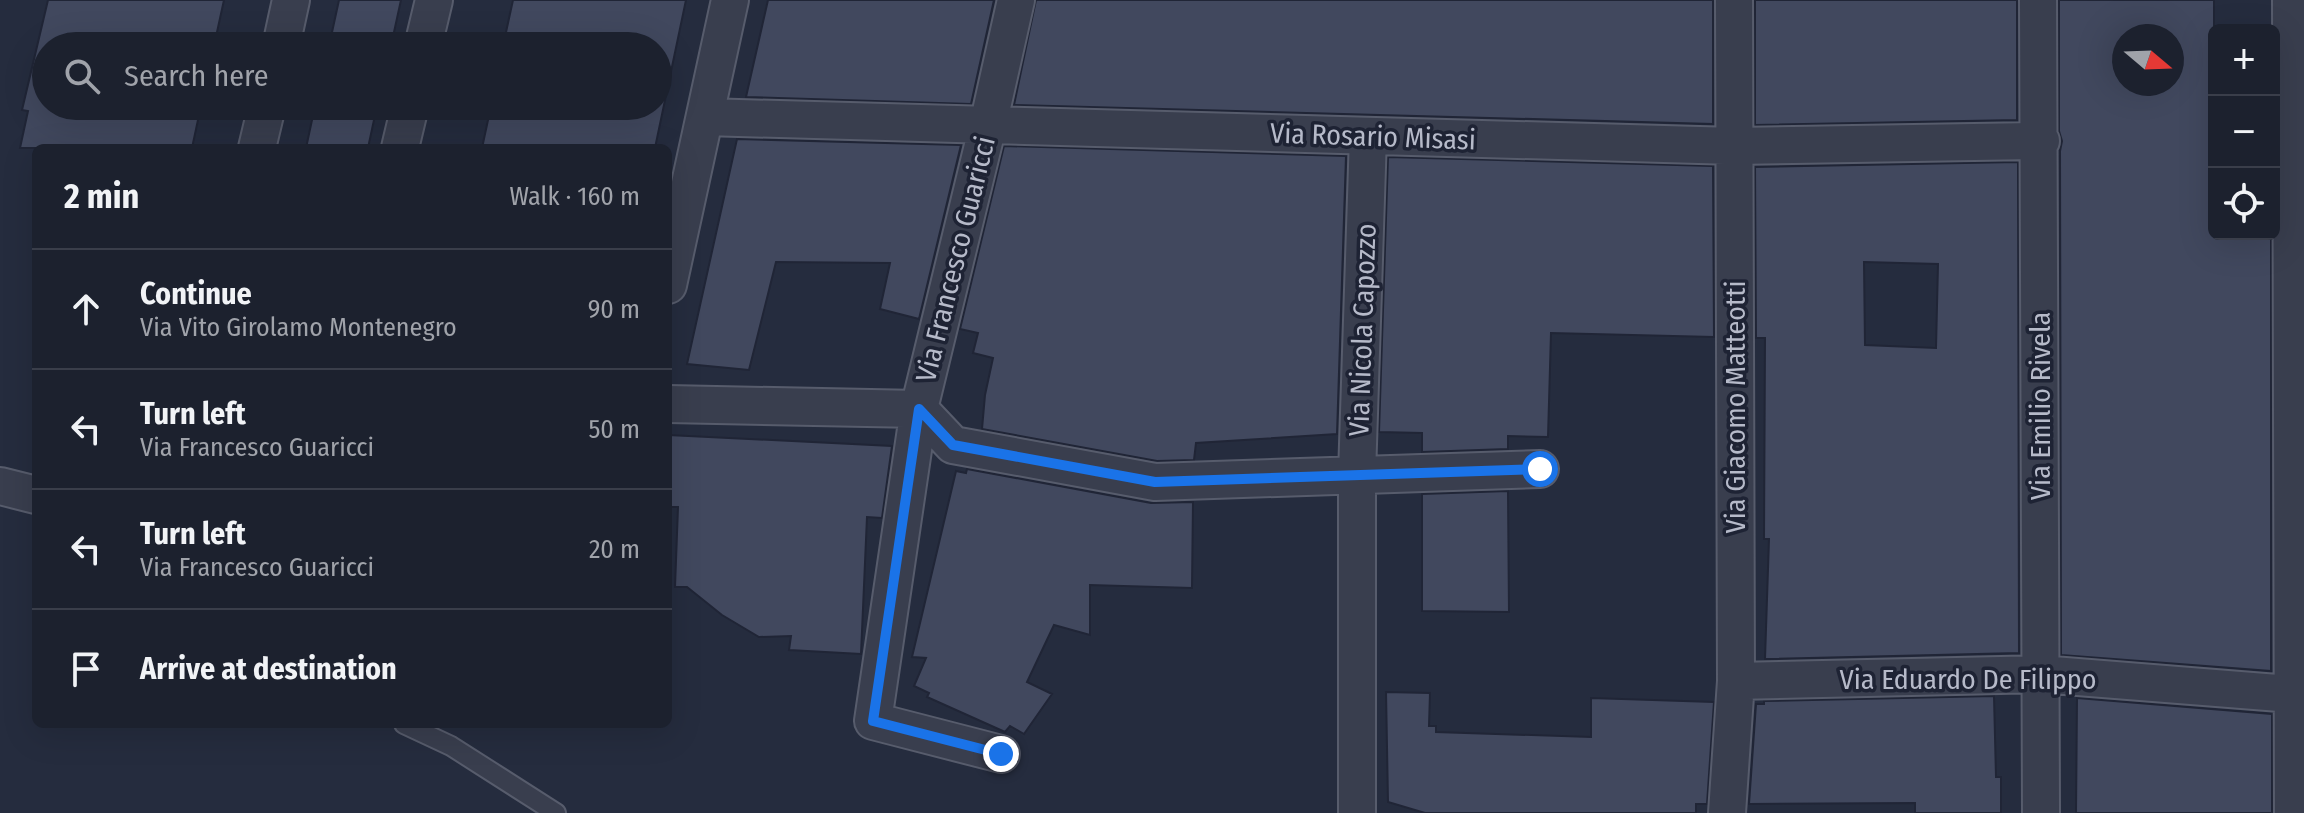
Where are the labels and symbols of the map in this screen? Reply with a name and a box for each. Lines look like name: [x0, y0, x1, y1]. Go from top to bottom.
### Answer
north arrow: [2112, 24, 2184, 96]
street label: Via Rosario Misasi: [1269, 116, 1477, 157]
street label: Via Francesco Guaricci: [909, 133, 1002, 385]
street label: Via Nicola Capozzo: [1342, 223, 1383, 437]
street label: Via Giacomo Matteotti: [1719, 281, 1752, 533]
street label: Via Emilio Rivela: [2024, 312, 2057, 500]
route start: [1522, 451, 1558, 487]
street label: Via Eduardo De Filippo: [1840, 663, 2096, 696]
route end: [983, 736, 1019, 772]

